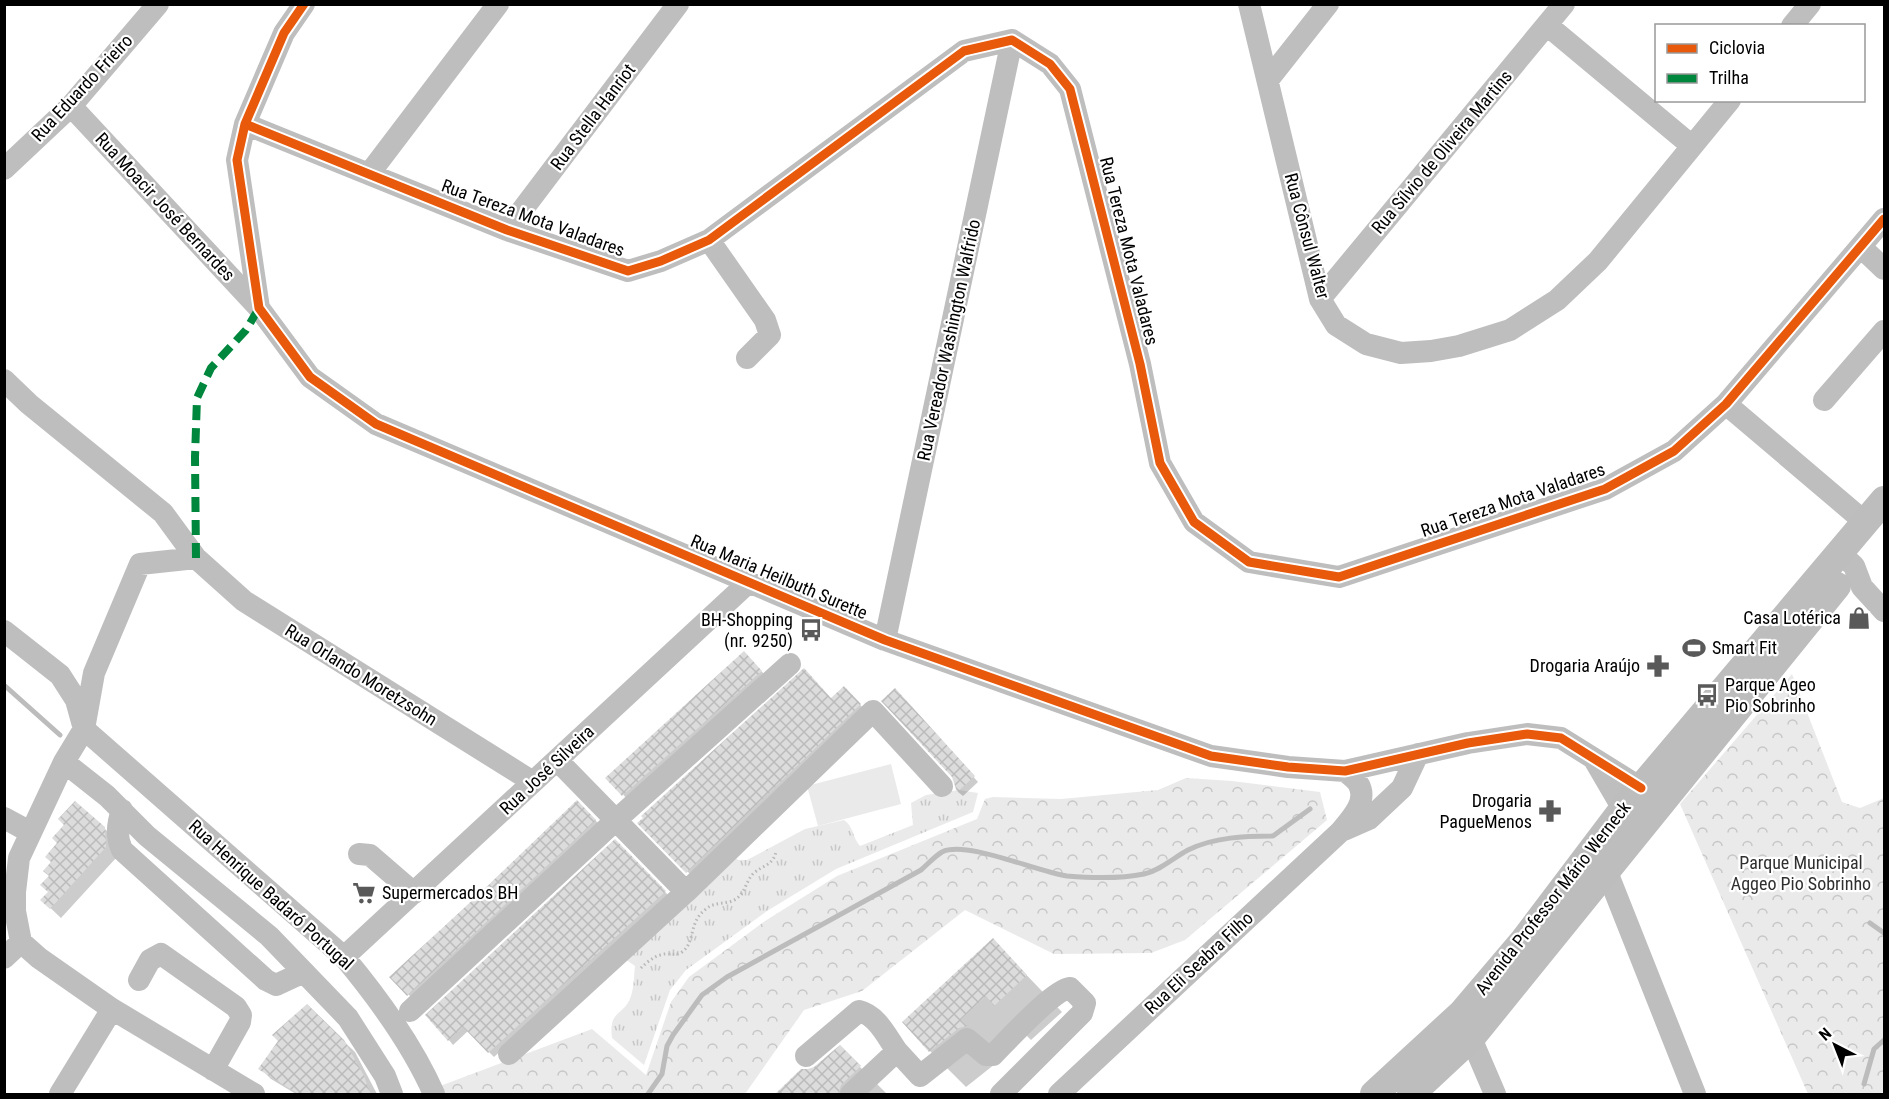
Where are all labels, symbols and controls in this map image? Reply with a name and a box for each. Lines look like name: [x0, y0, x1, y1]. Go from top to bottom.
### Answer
legend: [1655, 24, 1865, 102]
street label: Rua Eduardo Frieiro: [27, 30, 137, 145]
text: Ciclovia: [1709, 37, 1765, 58]
street label: Rua Stella Hanriot: [546, 59, 639, 174]
street label: Rua Sílvio de Oliveira Martins: [1367, 66, 1516, 238]
text: Trilha: [1709, 67, 1749, 88]
street label: Rua Moacir José Bernardes: [91, 128, 239, 285]
street label: Rua Tereza Mota Valadares: [1096, 155, 1163, 347]
street label: Rua Cônsul Walter: [1281, 171, 1335, 302]
street label: Rua Tereza Mota Valadares: [439, 175, 628, 260]
street label: Rua Vereador Washington Walfrido: [913, 217, 984, 463]
street label: Rua Tereza Mota Valadares: [1418, 458, 1608, 541]
street label: Rua Maria Heilbuth Surette: [688, 530, 871, 623]
shop icon: Casa Lotérica: [1846, 605, 1872, 631]
place label: Casa Lotérica: [1743, 607, 1841, 628]
place label: BH-Shopping (nr. 9250): [701, 609, 793, 652]
bus stop icon: BH-Shopping (nr. 9250): [798, 617, 824, 643]
street label: Rua Orlando Moretzsohn: [281, 619, 441, 730]
sports icon: Smart Fit: [1681, 635, 1707, 661]
place label: Smart Fit: [1712, 637, 1777, 658]
pharmacy icon: Drogaria Araújo: [1645, 653, 1671, 679]
place label: Drogaria Araújo: [1530, 655, 1640, 676]
place label: Parque Ageo Pio Sobrinho: [1725, 674, 1816, 716]
bus stop icon: Parque Ageo Pio Sobrinho: [1694, 682, 1720, 708]
street label: Rua José Silveira: [495, 721, 598, 819]
place label: Drogaria PagueMenos: [1439, 790, 1532, 832]
street label: Avenida Professor Mário Werneck: [1471, 797, 1635, 999]
pharmacy icon: Drogaria PagueMenos: [1537, 798, 1563, 824]
street label: Rua Henrique Badaró Portugal: [185, 815, 358, 974]
park label: Parque Municipal Aggeo Pio Sobrinho: [1731, 852, 1871, 894]
supermarket icon: Supermercados BH: [351, 880, 377, 906]
place label: Supermercados BH: [382, 882, 518, 903]
street label: Rua Eli Seabra Filho: [1140, 907, 1257, 1018]
north arrow: [1805, 1015, 1865, 1075]
text: N: [1815, 1024, 1835, 1045]

